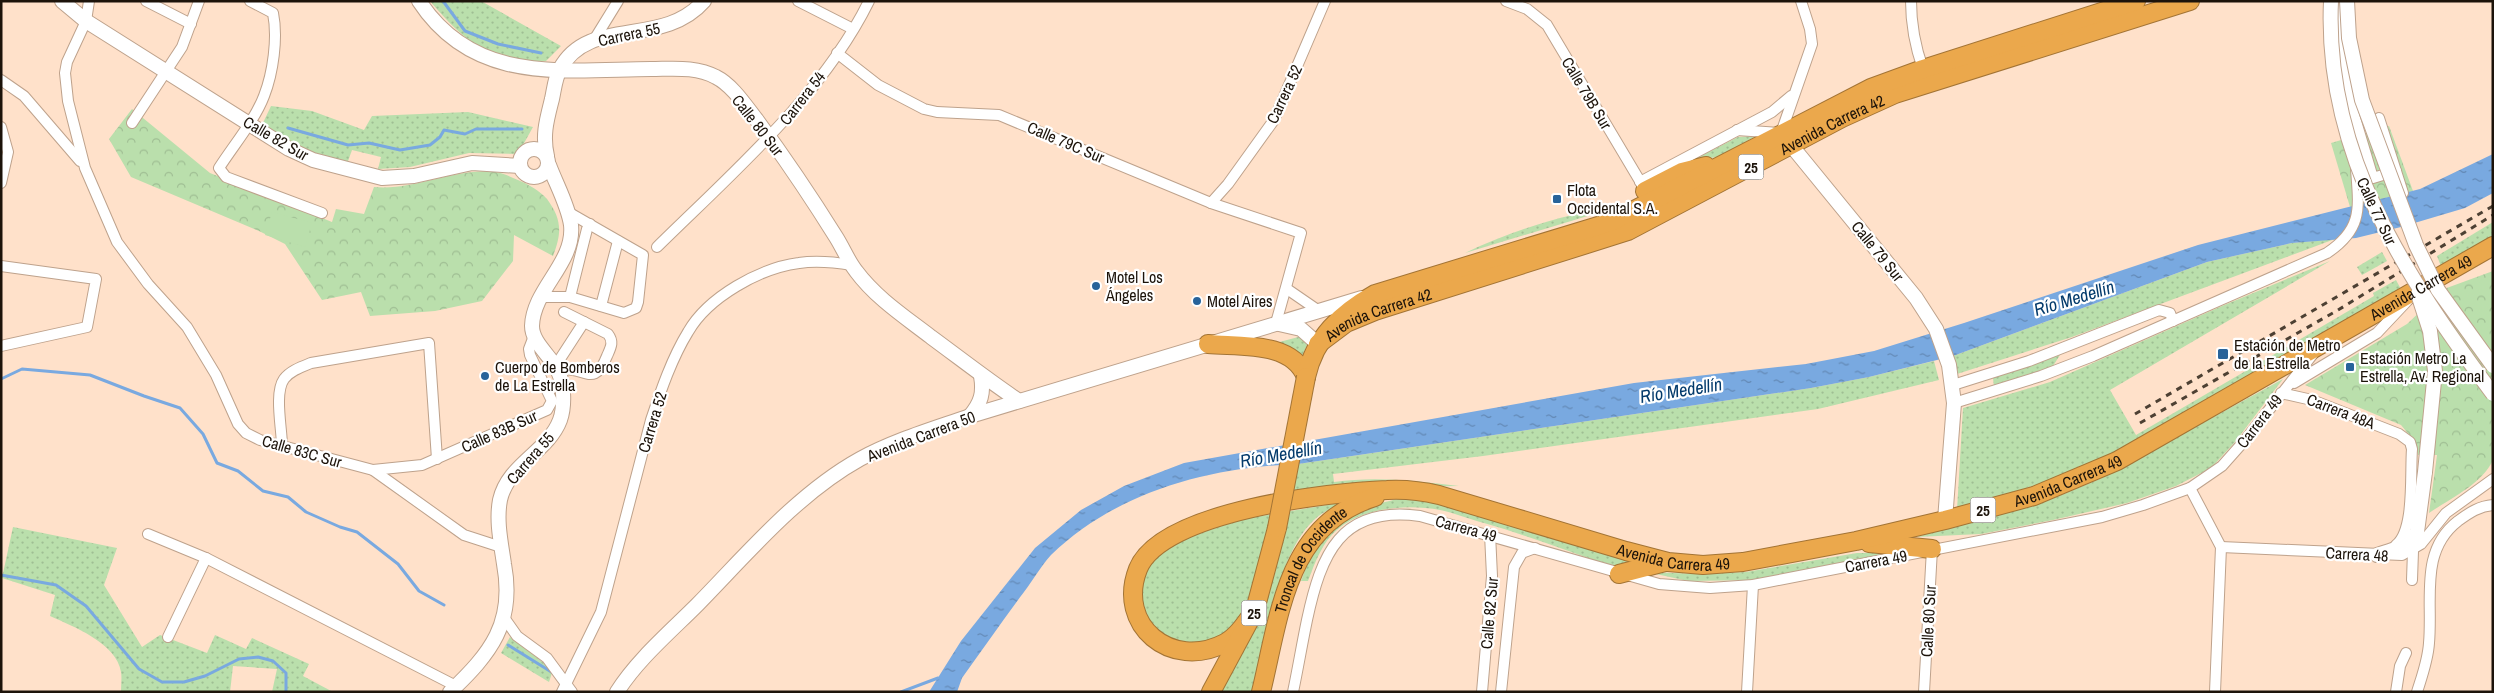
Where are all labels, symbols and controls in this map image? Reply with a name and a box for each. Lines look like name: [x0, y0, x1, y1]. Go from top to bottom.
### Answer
street label: Carrera 55: [596, 17, 662, 51]
street label: Calle 79B Sur: [1557, 53, 1618, 134]
street label: Carrera 52: [1261, 61, 1307, 127]
street label: Carrera 54: [774, 67, 830, 129]
street label: Avenida Carrera 42: [1775, 89, 1888, 160]
street label: Calle 80 Sur: [727, 90, 789, 161]
street label: Calle 82 Sur: [239, 110, 313, 166]
street label: Calle 79C Sur: [1024, 116, 1108, 168]
road number: 25: [1738, 154, 1764, 180]
street label: Calle 77 Sur: [2352, 174, 2402, 249]
place label: Flota Occidental S.A.: [1567, 179, 1658, 219]
marker: Flota Occidental S.A.: [1551, 193, 1563, 205]
street label: Calle 79 Sur: [1847, 216, 1910, 286]
street label: Avenida Carrera 49: [2365, 249, 2476, 326]
place label: Motel Los Ángeles: [1105, 266, 1163, 306]
water label: Río Medellín: [2031, 274, 2117, 322]
marker: Motel Los Ángeles: [1090, 280, 1102, 292]
street label: Avenida Carrera 42: [1319, 283, 1434, 347]
place label: Motel Aires: [1207, 290, 1273, 312]
marker: Motel Aires: [1191, 295, 1203, 307]
place label: Estación de Metro de la Estrella: [2234, 334, 2340, 374]
marker: Estación de Metro de la Estrella: [2216, 347, 2230, 361]
place label: Estación Metro La Estrella, Av. Regional: [2360, 347, 2484, 387]
place label: Cuerpo de Bomberos de La Estrella: [495, 356, 620, 396]
marker: Estación Metro La Estrella, Av. Regional: [2344, 361, 2356, 373]
marker: Cuerpo de Bomberos de La Estrella: [479, 370, 491, 382]
water label: Río Medellín: [1638, 371, 1724, 409]
street label: Carrera 48A: [2304, 388, 2379, 434]
street label: Carrera 52: [632, 389, 672, 455]
street label: Carrera 49: [2231, 390, 2287, 452]
street label: Calle 83B Sur: [458, 404, 541, 458]
street label: Avenida Carrera 50: [863, 405, 978, 467]
street label: Carrera 55: [501, 427, 559, 489]
street label: Calle 83C Sur: [260, 429, 345, 473]
water label: Río Medellín: [1238, 434, 1324, 474]
street label: Avenida Carrera 49: [2011, 449, 2126, 512]
road number: 25: [1970, 498, 1996, 522]
street label: Troncal de Occidente: [1269, 501, 1351, 616]
street label: Carrera 49: [1433, 509, 1499, 547]
street label: Avenida Carrera 49: [1613, 538, 1731, 576]
street label: Carrera 48: [2325, 541, 2389, 567]
street label: Carrera 49: [1843, 544, 1909, 578]
street label: Calle 82 Sur: [1475, 575, 1503, 650]
street label: Calle 80 Sur: [1915, 584, 1941, 658]
road number: 25: [1242, 600, 1266, 626]

